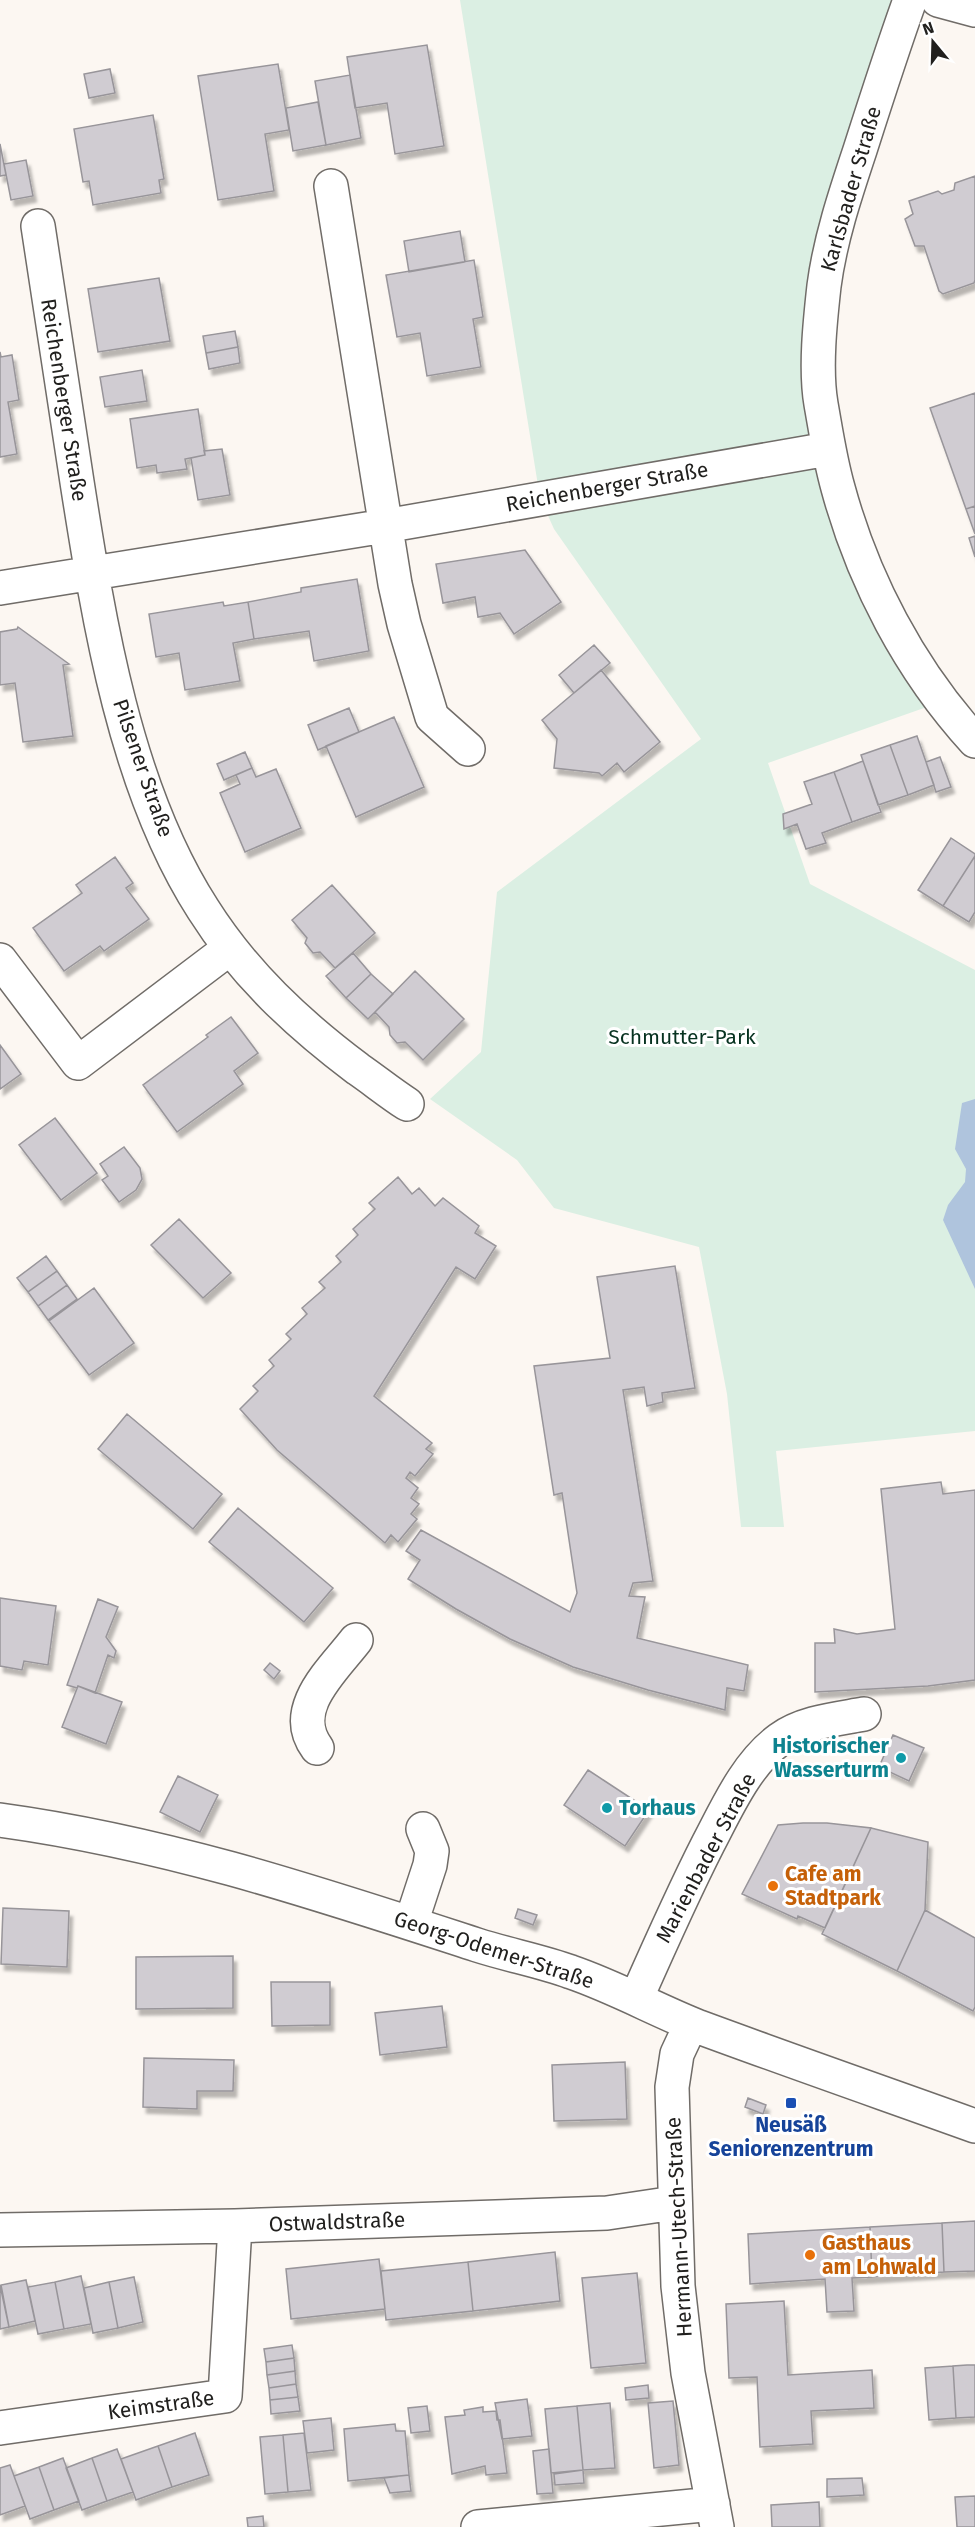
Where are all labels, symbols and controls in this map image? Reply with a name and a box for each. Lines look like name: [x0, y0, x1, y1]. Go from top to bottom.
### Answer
north arrow: [903, 12, 963, 72]
text: N: [920, 18, 936, 39]
street label: Karlsbader Straße: [815, 103, 887, 275]
street label: Reichenberger Straße: [35, 297, 93, 503]
street label: Reichenberger Straße: [504, 456, 710, 518]
street label: Pilsener Straße: [107, 695, 179, 841]
park label: Schmutter-Park: [608, 1024, 756, 1050]
place label: Historischer Wasserturm: [772, 1733, 890, 1783]
marker: Historischer Wasserturm: [894, 1751, 908, 1765]
street label: Marienbader Straße: [650, 1769, 762, 1947]
place label: Torhaus: [619, 1795, 696, 1821]
marker: Torhaus: [600, 1801, 614, 1815]
place label: Cafe am Stadtpark: [785, 1861, 881, 1911]
marker: Cafe am Stadtpark: [766, 1879, 780, 1893]
street label: Georg-Odemer-Straße: [391, 1905, 597, 1995]
marker: Neusäß Seniorenzentrum: [784, 2096, 798, 2110]
place label: Neusäß Seniorenzentrum: [709, 2112, 873, 2162]
street label: Hermann-Utech-Straße: [660, 2116, 698, 2338]
street label: Ostwaldstraße: [268, 2207, 406, 2237]
place label: Gasthaus am Lohwald: [822, 2230, 936, 2280]
marker: Gasthaus am Lohwald: [803, 2248, 817, 2262]
street label: Keimstraße: [106, 2385, 216, 2425]

